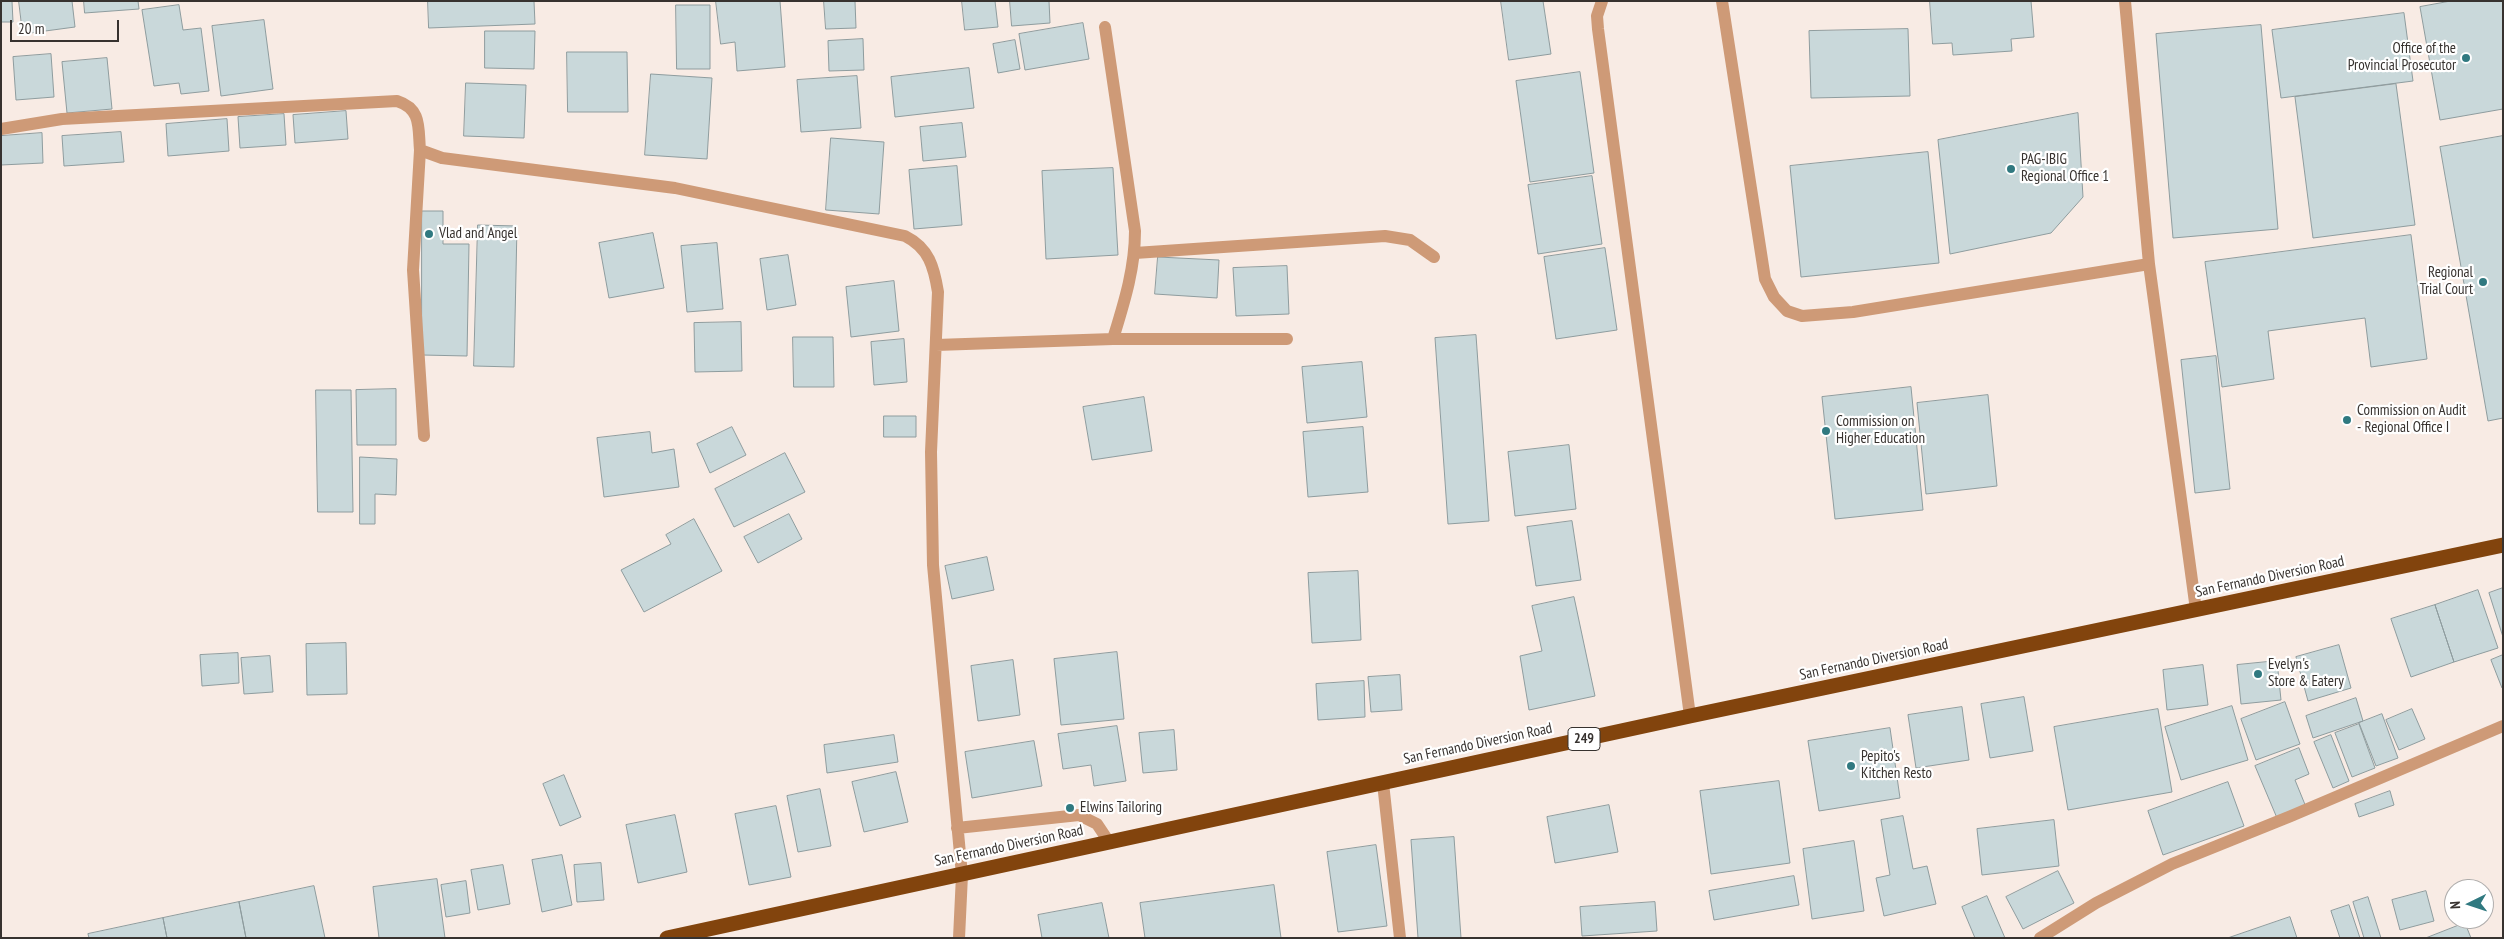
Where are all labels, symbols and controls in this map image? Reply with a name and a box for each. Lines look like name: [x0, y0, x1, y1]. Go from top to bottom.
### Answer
scale bar: [12, 10, 121, 42]
text: 20 m: [18, 19, 44, 38]
place label: Office of the Provincial Prosecutor: [2348, 40, 2456, 75]
marker: Office of the Provincial Prosecutor: [2460, 52, 2472, 64]
place label: PAG-IBIG Regional Office 1: [2021, 151, 2109, 186]
marker: PAG-IBIG Regional Office 1: [2005, 163, 2017, 175]
place label: Vlad and Angel: [439, 225, 517, 243]
marker: Vlad and Angel: [423, 228, 435, 240]
place label: Regional Trial Court: [2419, 264, 2473, 299]
marker: Regional Trial Court: [2477, 276, 2489, 288]
place label: Commission on Audit - Regional Office I: [2357, 402, 2466, 437]
place label: Commission on Higher Education: [1836, 413, 1925, 448]
marker: Commission on Audit - Regional Office I: [2341, 414, 2353, 426]
marker: Commission on Higher Education: [1820, 425, 1832, 437]
street label: San Fernando Diversion Road: [2194, 552, 2346, 602]
street label: San Fernando Diversion Road: [1798, 635, 1950, 685]
place label: Evelyn's Store & Eatery: [2268, 656, 2344, 691]
marker: Evelyn's Store & Eatery: [2252, 668, 2264, 680]
street label: San Fernando Diversion Road: [1402, 719, 1554, 769]
road number: 249: [1568, 728, 1600, 751]
place label: Pepito's Kitchen Resto: [1861, 748, 1932, 783]
marker: Pepito's Kitchen Resto: [1845, 760, 1857, 772]
place label: Elwins Tailoring: [1080, 799, 1162, 817]
marker: Elwins Tailoring: [1064, 802, 1076, 814]
street label: San Fernando Diversion Road: [933, 821, 1085, 871]
north arrow: [2444, 879, 2494, 929]
text: N: [2446, 901, 2464, 909]

